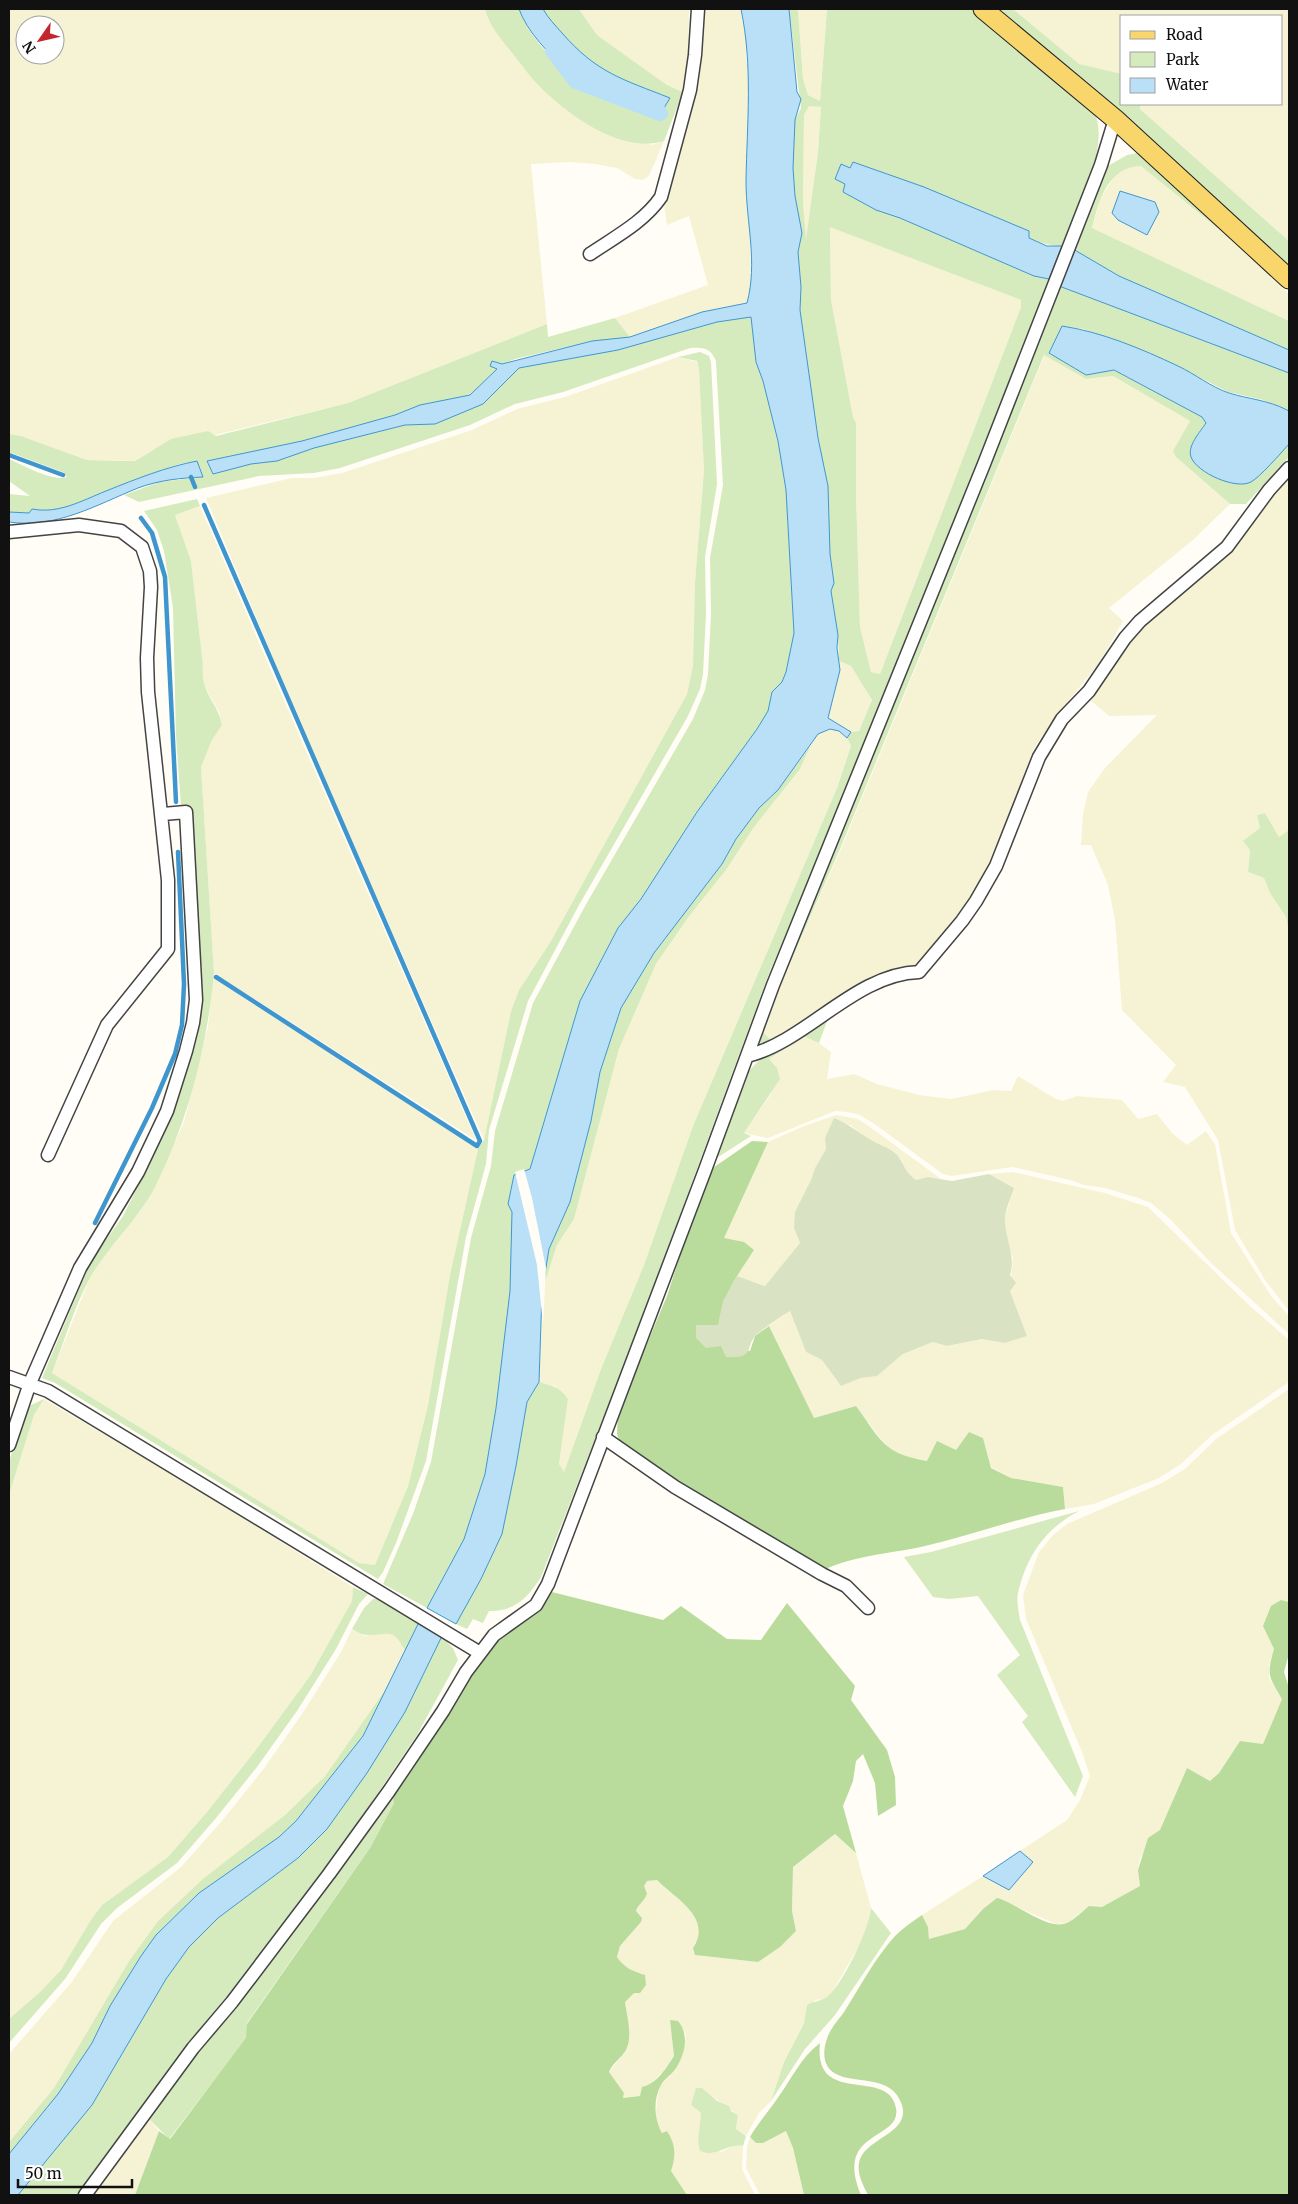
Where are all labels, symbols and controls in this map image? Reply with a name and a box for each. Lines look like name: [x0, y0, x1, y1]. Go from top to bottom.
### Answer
north arrow: [15, 15, 65, 65]
legend: [1120, 15, 1283, 105]
text: Road: [1166, 25, 1202, 44]
text: N: [19, 38, 40, 57]
text: Park: [1166, 50, 1200, 69]
text: Water: [1165, 75, 1209, 94]
scale bar: [18, 2156, 131, 2188]
text: 50 m: [25, 2164, 62, 2183]

